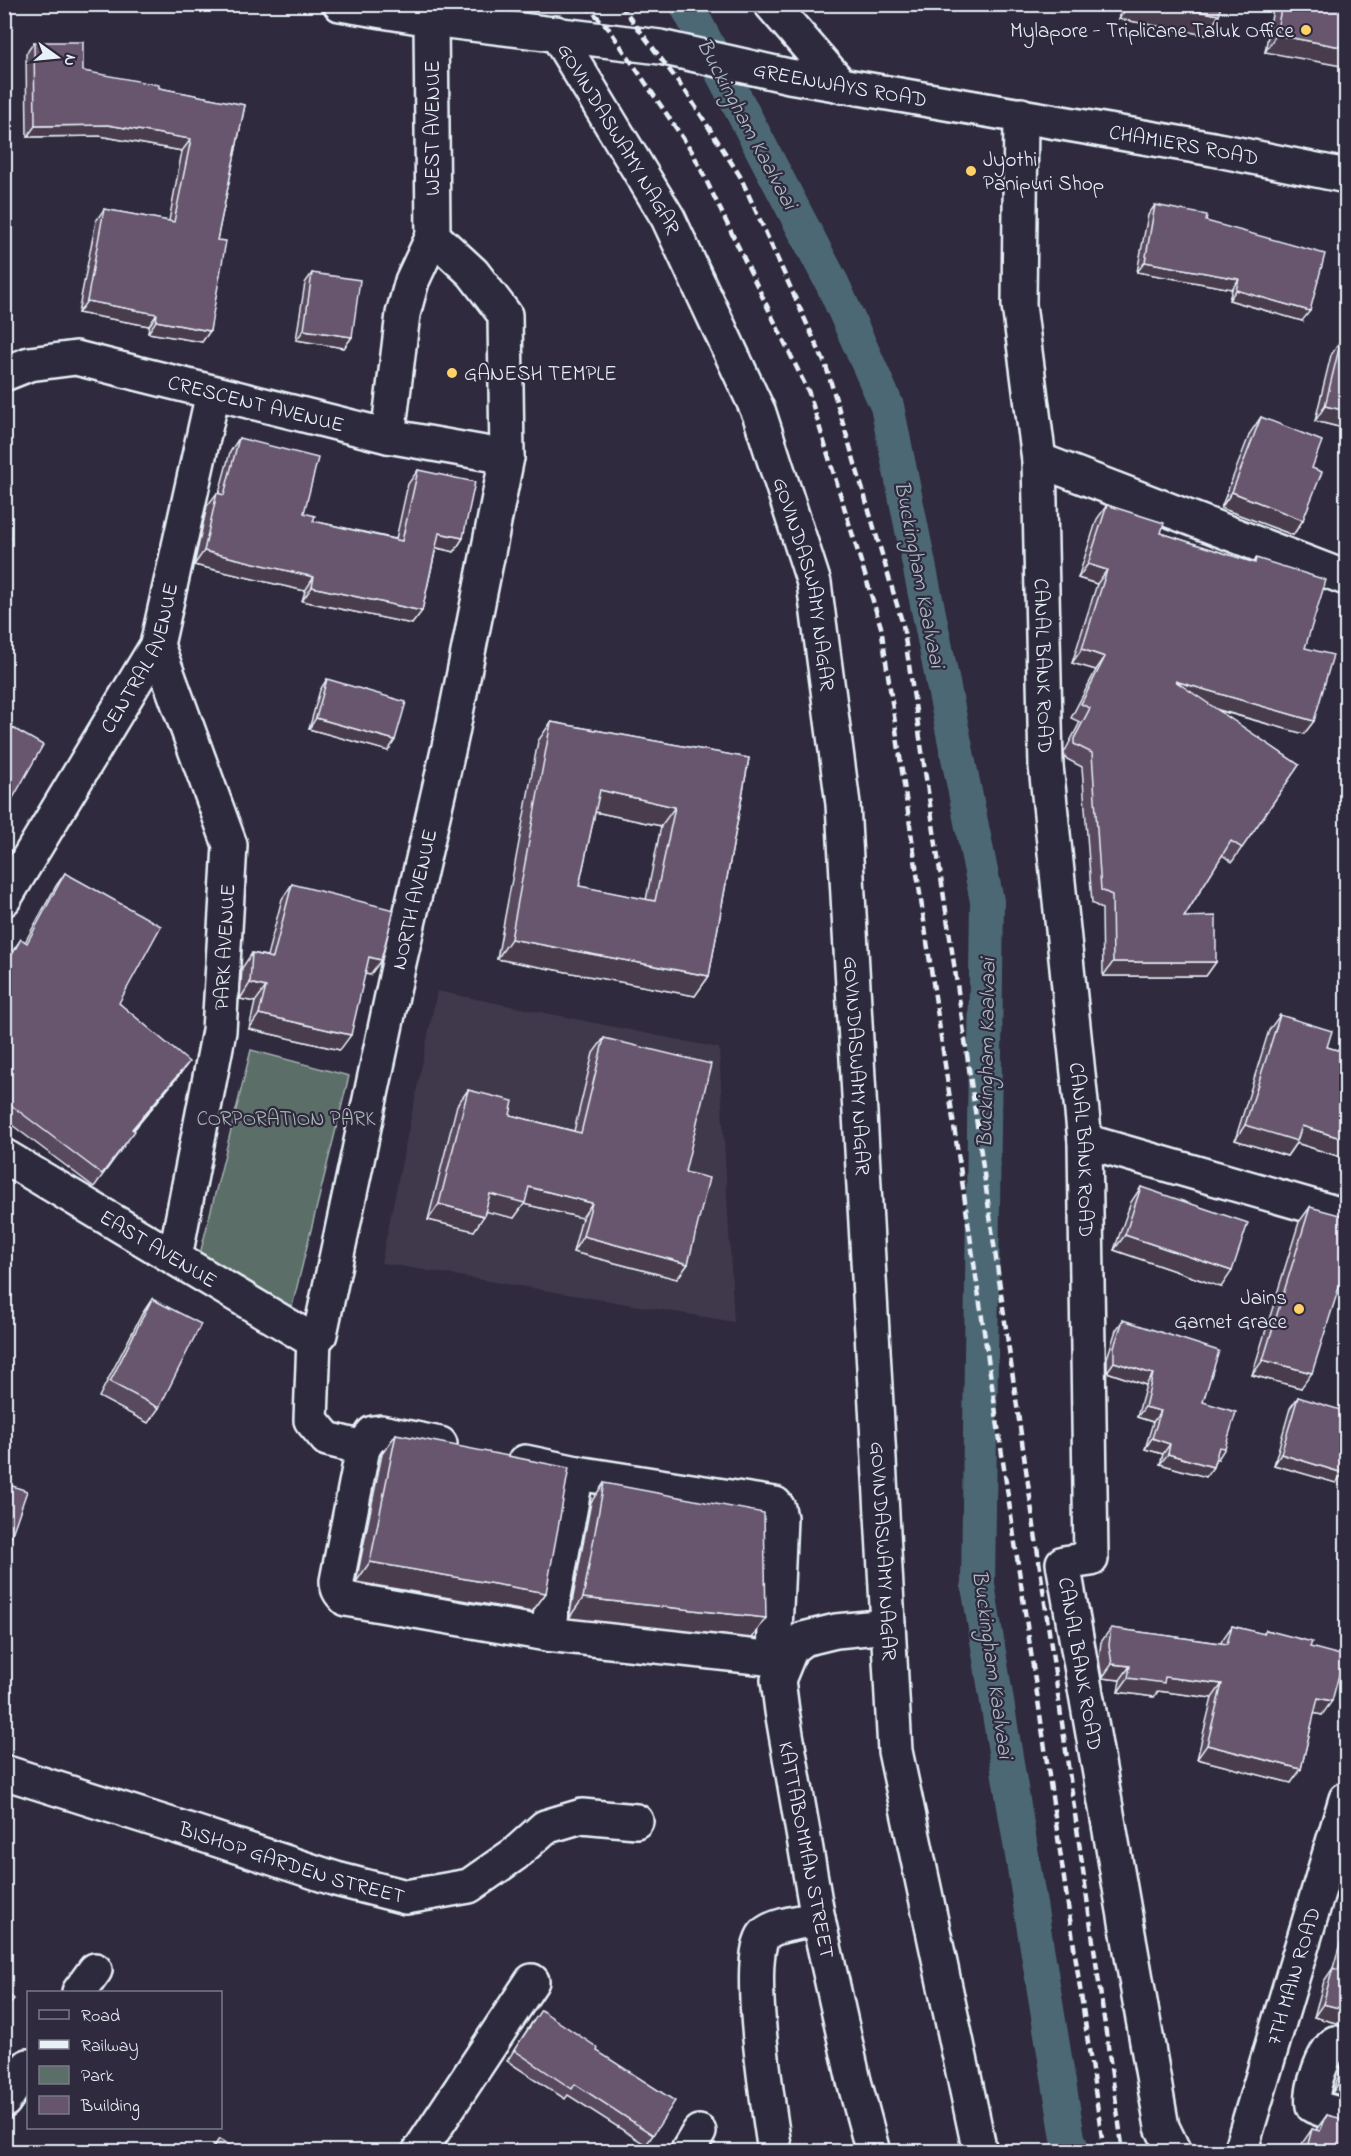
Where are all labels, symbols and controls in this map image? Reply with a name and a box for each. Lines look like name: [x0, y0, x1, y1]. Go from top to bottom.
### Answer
place label: Mylapore - Triplicane Taluk Office: [1010, 17, 1295, 49]
marker: Mylapore - Triplicane Taluk Office: [1299, 23, 1313, 37]
north arrow: [27, 27, 87, 87]
water label: Buckingham Kaalvaai: [687, 33, 805, 218]
street label: GOVINDASWAMY NAGAR: [548, 38, 687, 240]
text: N: [57, 52, 83, 69]
street label: GREENWAYS ROAD: [750, 55, 929, 116]
street label: WEST AVENUE: [419, 60, 449, 196]
street label: CHAMIERS ROAD: [1107, 118, 1261, 175]
place label: Jyothi Panipuri Shop: [983, 146, 1104, 200]
marker: Jyothi Panipuri Shop: [964, 164, 978, 178]
place label: GANESH TEMPLE: [464, 360, 617, 390]
marker: GANESH TEMPLE: [445, 366, 459, 380]
street label: CRESCENT AVENUE: [164, 368, 347, 441]
street label: GOVINDASWAMY NAGAR: [764, 474, 841, 693]
water label: Buckingham Kaalvaai: [884, 478, 952, 673]
street label: CANAL BANK ROAD: [1025, 578, 1059, 754]
street label: CENTRAL AVENUE: [94, 580, 187, 740]
street label: NORTH AVENUE: [385, 826, 446, 973]
street label: PARK AVENUE: [208, 883, 244, 1011]
street label: GOVINDASWAMY NAGAR: [834, 956, 876, 1176]
water label: Buckingham Kaalvaai: [970, 956, 1006, 1148]
street label: CANAL BANK ROAD: [1060, 1061, 1099, 1237]
park label: CORPORATION PARK: [197, 1105, 376, 1135]
street label: EAST AVENUE: [93, 1203, 222, 1297]
place label: Jains Garnet Grace: [1174, 1284, 1288, 1338]
marker: Jains Garnet Grace: [1292, 1302, 1306, 1316]
street label: GOVINDASWAMY NAGAR: [861, 1441, 903, 1661]
water label: Buckingham Kaalvaai: [962, 1568, 1020, 1763]
street label: CANAL BANK ROAD: [1049, 1575, 1109, 1753]
street label: KATTABOMMAN STREET: [769, 1739, 841, 1961]
street label: BISHOP GARDEN STREET: [174, 1815, 408, 1913]
street label: 7TH MAIN ROAD: [1260, 1904, 1330, 2049]
legend: [27, 1991, 222, 2129]
text: Road: [81, 2004, 120, 2030]
text: Railway: [81, 2034, 138, 2060]
text: Park: [81, 2064, 114, 2090]
text: Building: [80, 2094, 140, 2121]

